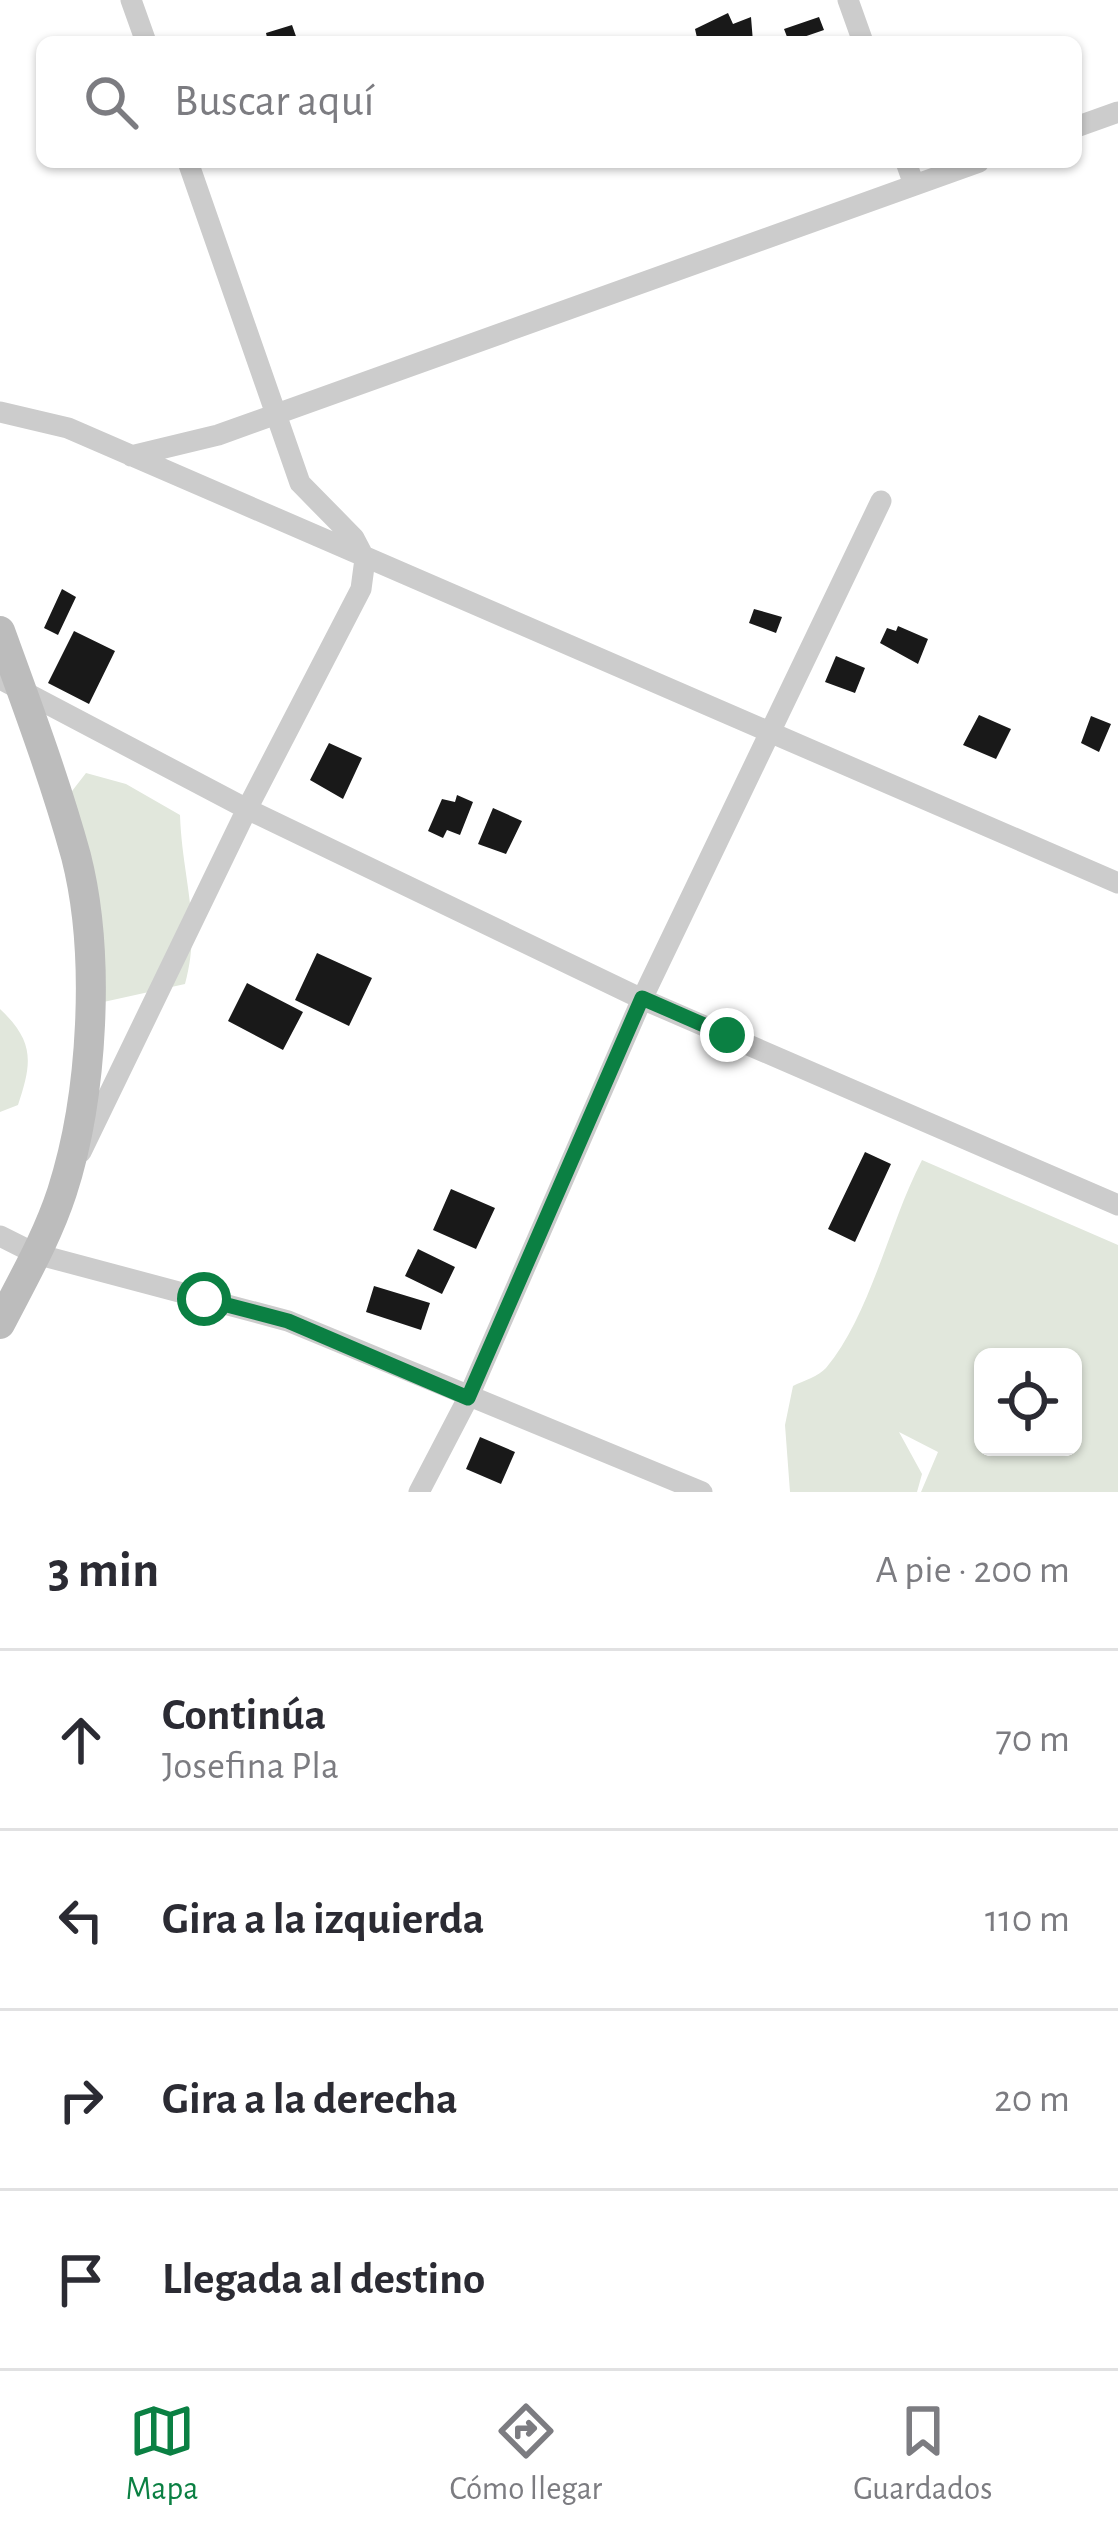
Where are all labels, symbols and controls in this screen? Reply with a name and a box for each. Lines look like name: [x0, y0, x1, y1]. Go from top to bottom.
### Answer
search box: [36, 36, 1082, 168]
icon: search: [78, 69, 144, 135]
text: Buscar aquí: [174, 79, 374, 124]
route end: [700, 1008, 754, 1062]
route start: [177, 1272, 231, 1326]
map controls: [974, 1348, 1082, 1456]
button: locate: [974, 1348, 1082, 1456]
text: 3 min: [48, 1545, 159, 1596]
text: A pie · 200 m: [875, 1551, 1070, 1590]
text: Continúa: [162, 1693, 326, 1738]
icon: ahead: [48, 1707, 114, 1773]
text: 70 m: [996, 1720, 1070, 1759]
text: Josefina Pla: [162, 1747, 339, 1786]
icon: left: [48, 1887, 114, 1953]
text: Gira a la izquierda: [162, 1897, 484, 1942]
text: 110 m: [985, 1900, 1070, 1939]
icon: right: [48, 2067, 114, 2133]
text: Gira a la derecha: [162, 2077, 458, 2122]
text: 20 m: [994, 2080, 1070, 2119]
icon: arrive: [48, 2247, 114, 2313]
text: Llegada al destino: [162, 2257, 485, 2302]
tab: Mapa: [125, 2398, 198, 2510]
tab: Cómo llegar: [449, 2398, 602, 2510]
tab: Guardados: [853, 2398, 993, 2510]

